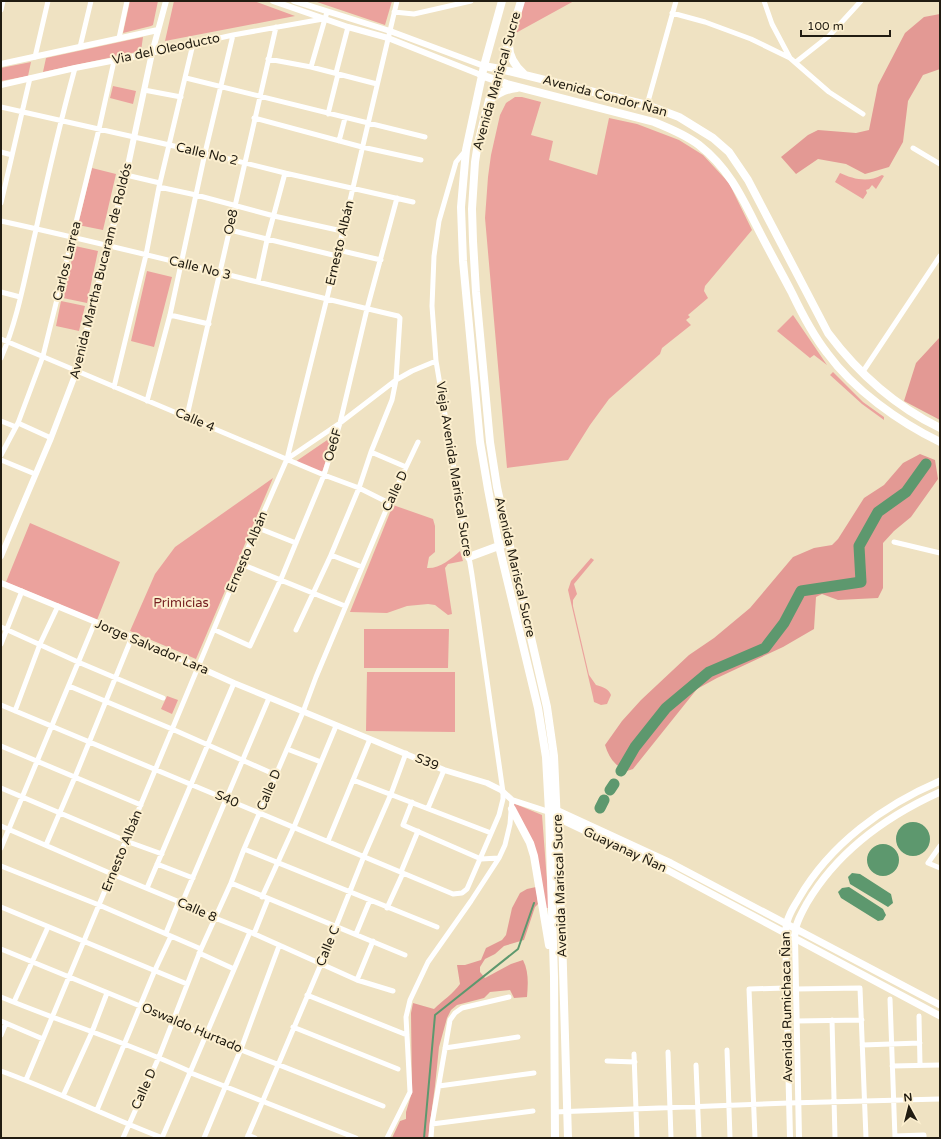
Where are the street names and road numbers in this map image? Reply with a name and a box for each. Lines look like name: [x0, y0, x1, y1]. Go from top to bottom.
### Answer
street label: Avenida Mariscal Sucre: [470, 10, 524, 152]
street label: Via del Oleoducto: [111, 30, 221, 68]
street label: Avenida Condor Ñan: [541, 72, 669, 120]
street label: Calle No 2: [174, 139, 240, 169]
street label: Avenida Martha Bucaram de Roldós: [66, 161, 136, 381]
street label: Ernesto Albán: [322, 199, 358, 287]
street label: Oe8: [220, 208, 242, 236]
street label: Carlos Larrea: [49, 220, 85, 302]
street label: Calle No 3: [167, 253, 233, 283]
street label: Vieja Avenida Mariscal Sucre: [432, 380, 476, 558]
street label: Calle 4: [173, 404, 217, 436]
street label: Oe6F: [320, 426, 346, 463]
street label: Calle D: [379, 468, 412, 514]
street label: Avenida Mariscal Sucre: [491, 495, 539, 639]
street label: Ernesto Albán: [223, 509, 271, 595]
street label: Jorge Salvador Lara: [93, 616, 211, 678]
street label: S39: [413, 750, 441, 774]
street label: Calle D: [253, 767, 285, 813]
street label: S40: [213, 787, 241, 811]
street label: Ernesto Albán: [98, 808, 146, 894]
street label: Avenida Mariscal Sucre: [550, 814, 570, 958]
street label: Guayanay Ñan: [581, 824, 669, 876]
street label: Calle 8: [175, 894, 219, 926]
street label: Calle C: [313, 923, 343, 969]
street label: Avenida Rumichaca Ñan: [778, 931, 796, 1083]
street label: Oswaldo Hurtado: [139, 1000, 245, 1056]
street label: Calle D: [128, 1066, 160, 1112]

